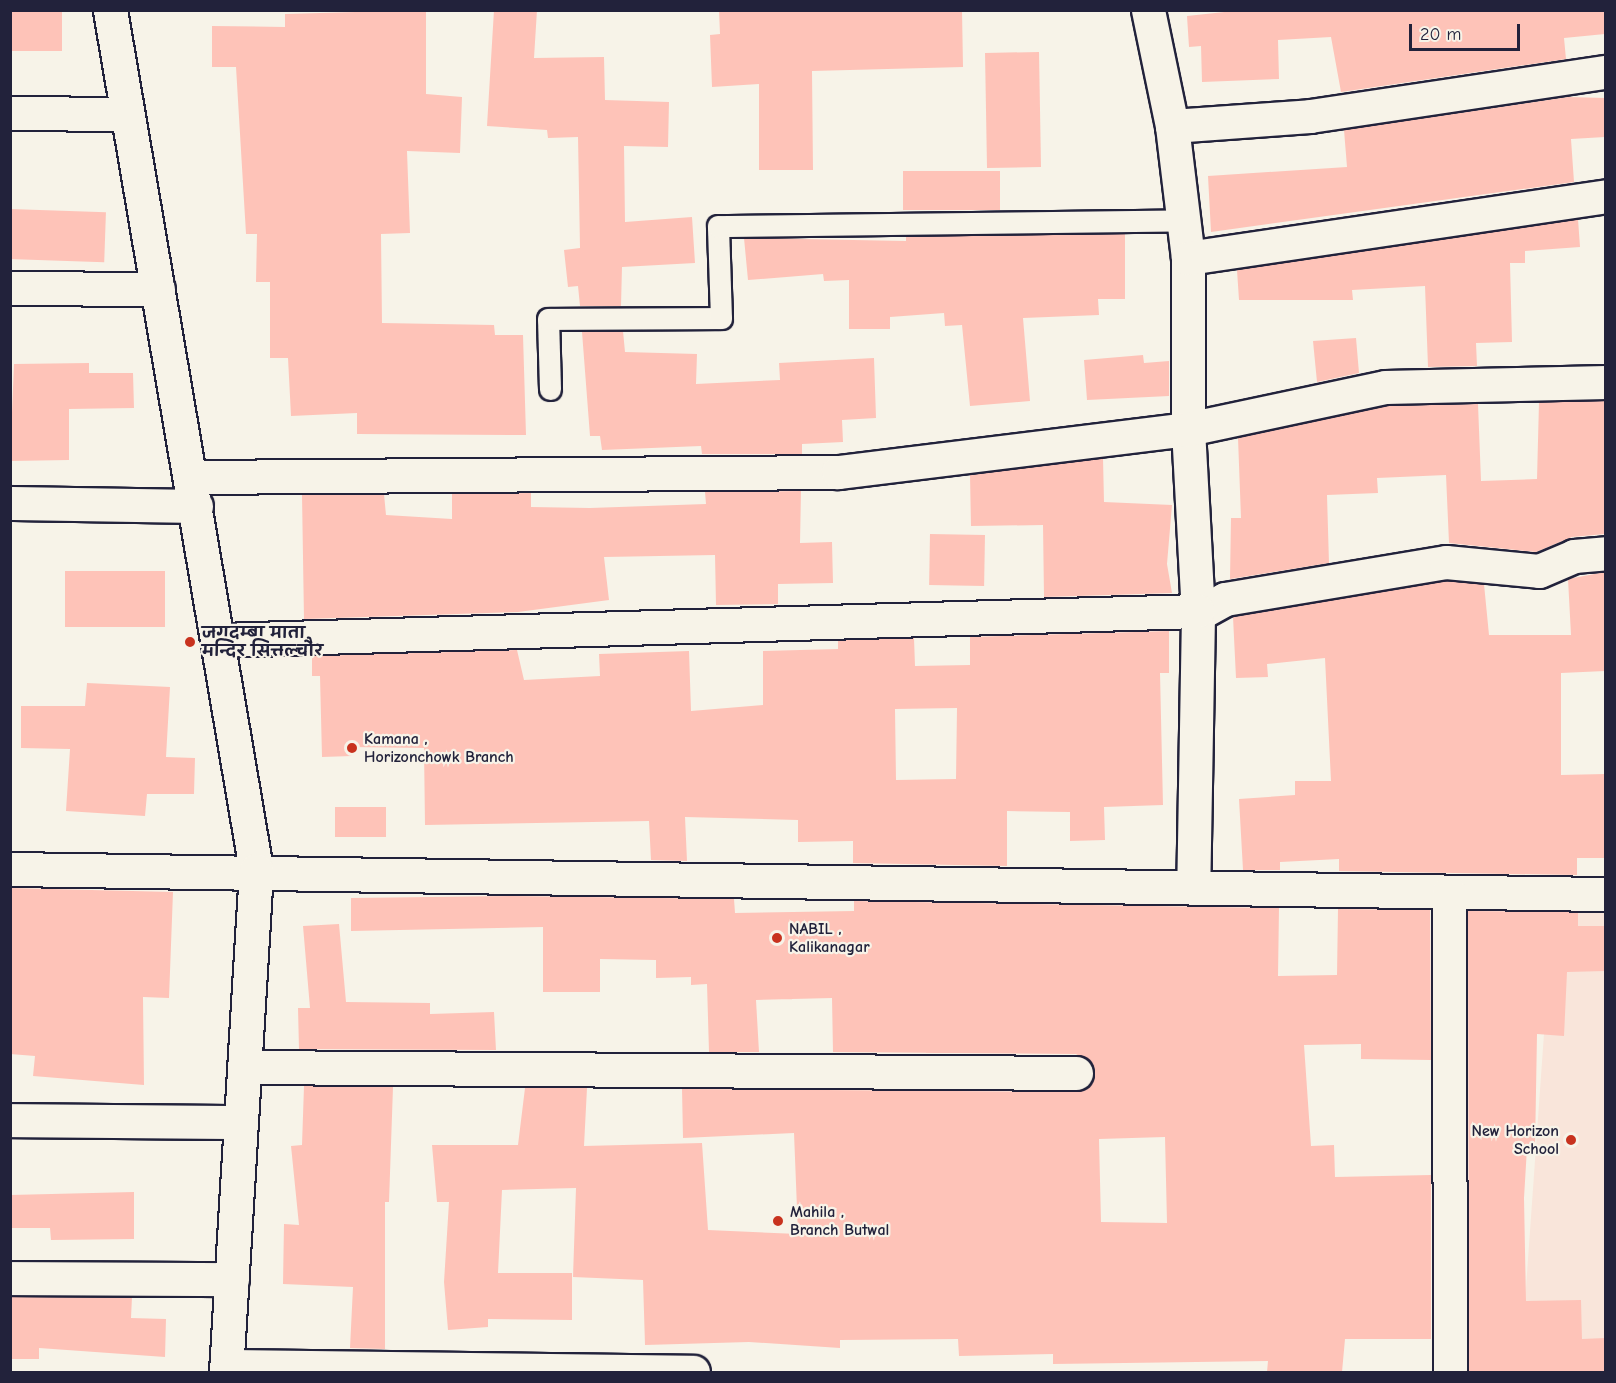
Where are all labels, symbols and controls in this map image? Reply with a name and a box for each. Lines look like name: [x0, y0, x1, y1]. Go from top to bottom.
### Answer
scale bar: [1412, 12, 1523, 50]
text: 20 m: [1420, 24, 1461, 45]
place label: जगदम्बा माता मन्दिर सित्तल्चौर: [202, 623, 323, 661]
marker: जगदम्बा माता मन्दिर सित्तल्चौर: [183, 635, 197, 649]
place label: Kamana , Horizonchowk Branch: [364, 729, 514, 767]
marker: Kamana , Horizonchowk Branch: [345, 741, 359, 755]
place label: NABIL , Kalikanagar: [789, 919, 870, 957]
marker: NABIL , Kalikanagar: [770, 931, 784, 945]
place label: New Horizon School: [1472, 1121, 1559, 1159]
marker: New Horizon School: [1564, 1133, 1578, 1147]
place label: Mahila , Branch Butwal: [790, 1202, 889, 1240]
marker: Mahila , Branch Butwal: [771, 1214, 785, 1228]

